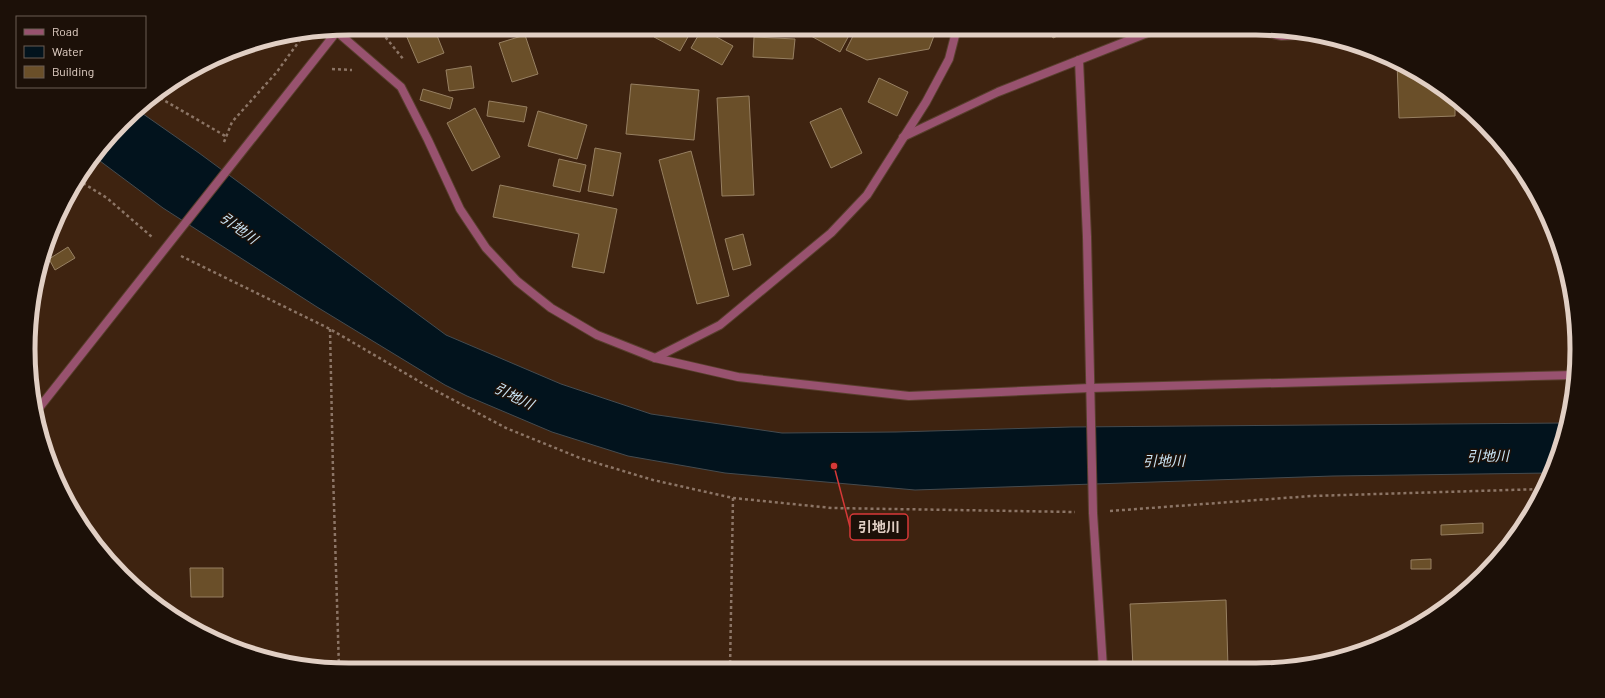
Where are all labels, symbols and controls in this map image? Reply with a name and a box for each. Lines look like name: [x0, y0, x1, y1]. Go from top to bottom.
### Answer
legend: [16, 16, 146, 88]
text: Road: [52, 24, 79, 38]
text: Water: [52, 44, 84, 58]
text: Building: [52, 64, 94, 78]
water label: 引地川: [217, 208, 263, 248]
water label: 引地川: [492, 379, 539, 413]
water label: 引地川: [1467, 447, 1511, 464]
water label: 引地川: [1143, 452, 1187, 469]
callout: 引地川: [850, 514, 908, 540]
text: 引地川: [858, 518, 900, 535]

